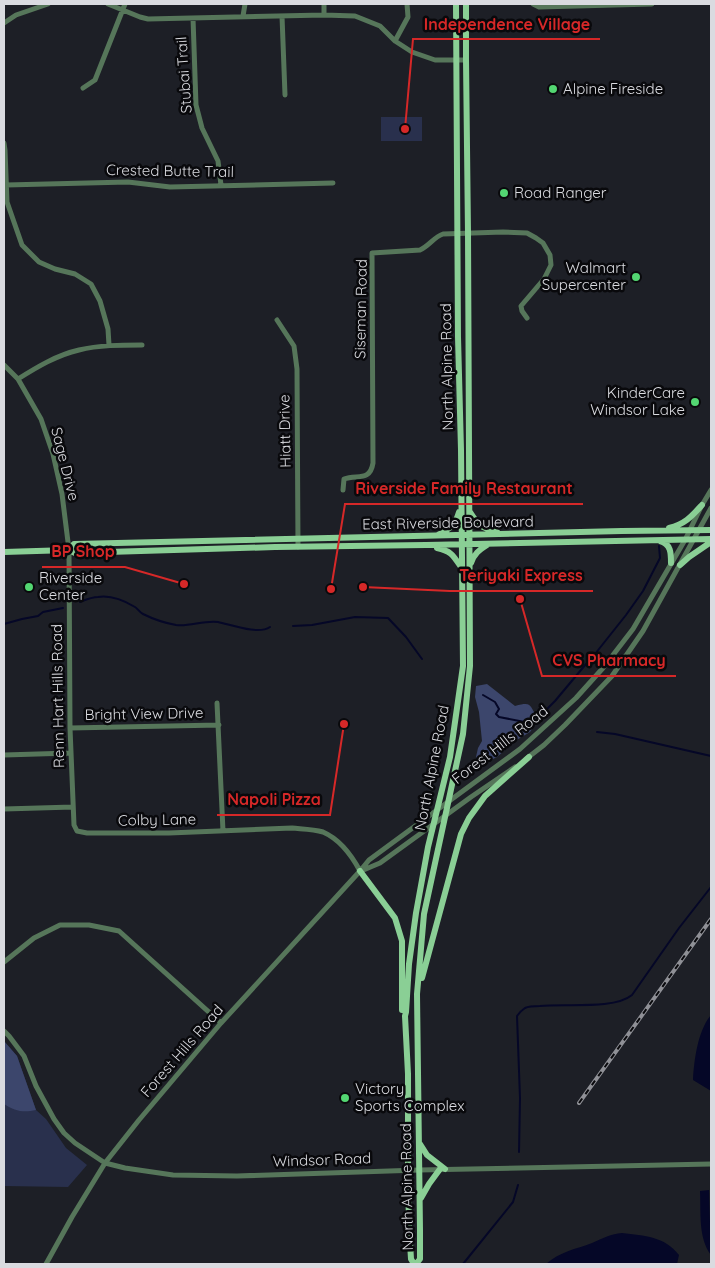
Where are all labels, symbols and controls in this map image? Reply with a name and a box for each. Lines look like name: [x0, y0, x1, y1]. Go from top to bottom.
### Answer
callout: Independence Village: [413, 8, 600, 39]
text: Independence Village: [424, 14, 590, 34]
street label: Stubai Trail: [171, 36, 196, 114]
place label: Alpine Fireside: [563, 79, 663, 98]
marker: Alpine Fireside: [547, 83, 559, 95]
street label: Crested Butte Trail: [106, 160, 234, 181]
place label: Road Ranger: [514, 183, 607, 202]
marker: Road Ranger: [498, 187, 510, 199]
place label: Walmart Supercenter: [542, 258, 626, 294]
street label: Siseman Road: [350, 259, 371, 359]
marker: Walmart Supercenter: [630, 271, 642, 283]
street label: North Alpine Road: [436, 303, 457, 431]
place label: KinderCare Windsor Lake: [590, 383, 685, 419]
street label: Hiatt Drive: [274, 394, 295, 468]
marker: KinderCare Windsor Lake: [689, 396, 701, 408]
street label: Sage Drive: [47, 425, 84, 503]
callout: Riverside Family Restaurant: [345, 473, 583, 504]
text: Riverside Family Restaurant: [355, 478, 573, 498]
street label: East Riverside Boulevard: [362, 512, 534, 533]
callout: BP Shop: [42, 536, 125, 567]
text: BP Shop: [51, 541, 115, 561]
callout: Teriyaki Express: [450, 560, 593, 591]
text: Teriyaki Express: [459, 565, 583, 585]
place label: Riverside Center: [39, 568, 102, 604]
marker: Riverside Center: [23, 581, 35, 593]
street label: Renn Hart Hills Road: [47, 624, 68, 768]
callout: CVS Pharmacy: [542, 645, 676, 676]
text: CVS Pharmacy: [552, 650, 666, 670]
street label: Forest Hills Road: [448, 701, 552, 788]
street label: Bright View Drive: [84, 703, 204, 724]
street label: North Alpine Road: [410, 704, 453, 832]
callout: Napoli Pizza: [217, 784, 330, 815]
text: Napoli Pizza: [227, 789, 321, 809]
street label: Colby Lane: [118, 809, 196, 830]
street label: Forest Hills Road: [136, 1000, 227, 1101]
place label: Victory Sports Complex: [355, 1079, 464, 1115]
marker: Victory Sports Complex: [339, 1092, 351, 1104]
street label: North Alpine Road: [396, 1123, 417, 1251]
street label: Windsor Road: [272, 1148, 372, 1171]

